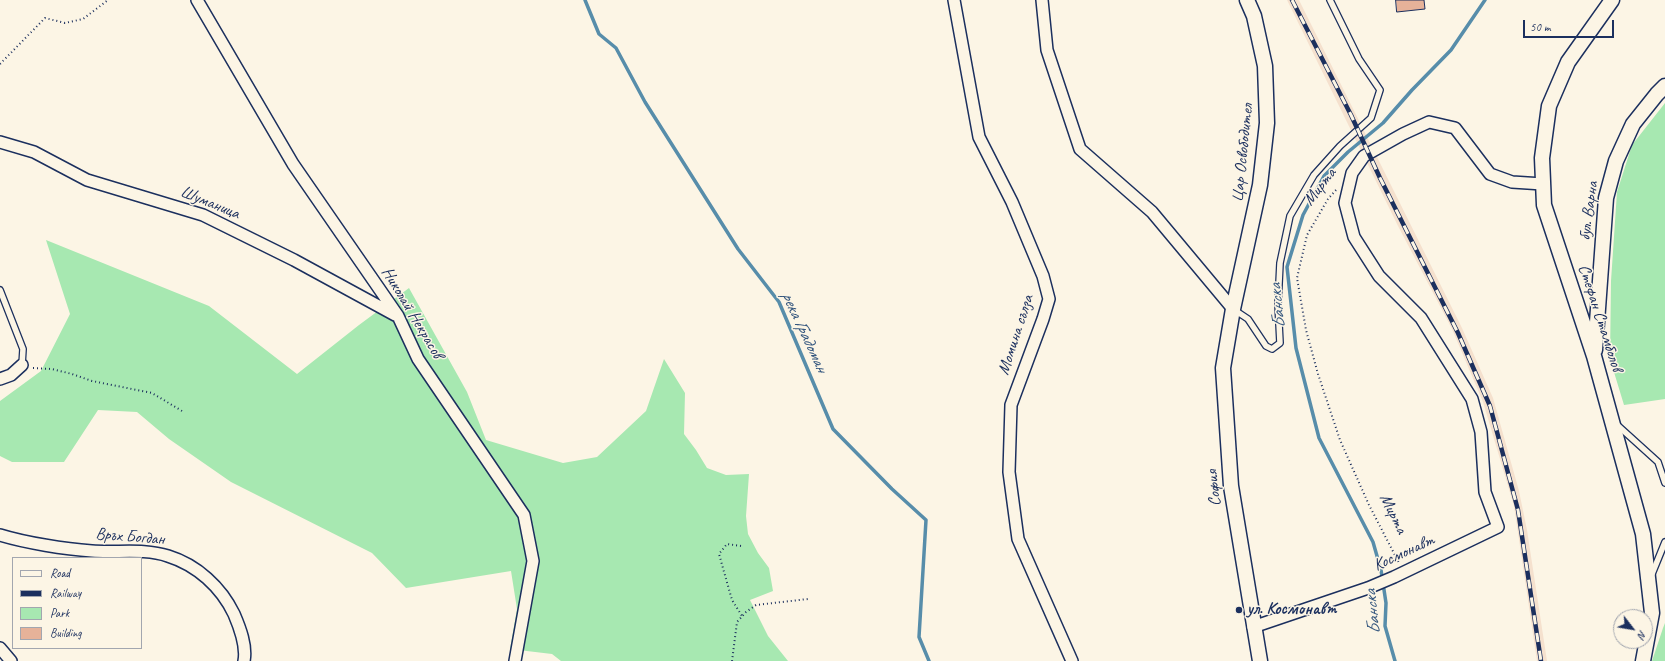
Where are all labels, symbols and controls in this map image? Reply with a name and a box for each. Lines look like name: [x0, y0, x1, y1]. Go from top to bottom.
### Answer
scale bar: [1525, 12, 1616, 38]
text: 50 m: [1530, 19, 1550, 35]
street label: Цар Освободител: [1228, 103, 1258, 203]
street label: Мирта: [1299, 164, 1341, 210]
street label: бул. Варна: [1575, 180, 1603, 242]
street label: Шуманица: [177, 182, 243, 224]
street label: Стефан Стамболов: [1573, 262, 1627, 374]
street label: Николай Некрасов: [377, 264, 447, 362]
water label: Банска: [1265, 283, 1291, 329]
water label: река Градоман: [776, 288, 832, 376]
street label: Момина сълза: [994, 293, 1038, 377]
street label: София: [1202, 469, 1226, 507]
street label: Мирта: [1375, 491, 1411, 537]
street label: Връх Богдан: [95, 524, 165, 550]
street label: Космонавт: [1370, 530, 1438, 576]
legend: [12, 557, 142, 649]
text: Road: [50, 565, 70, 581]
text: Railway: [50, 585, 81, 601]
water label: Банска: [1360, 589, 1386, 635]
place label: ул. Космонавт: [1247, 600, 1337, 620]
text: Park: [50, 605, 69, 621]
marker: ул. Космонавт: [1234, 605, 1244, 615]
north arrow: [1613, 609, 1653, 649]
text: Building: [50, 625, 82, 641]
text: N: [1635, 628, 1650, 641]

